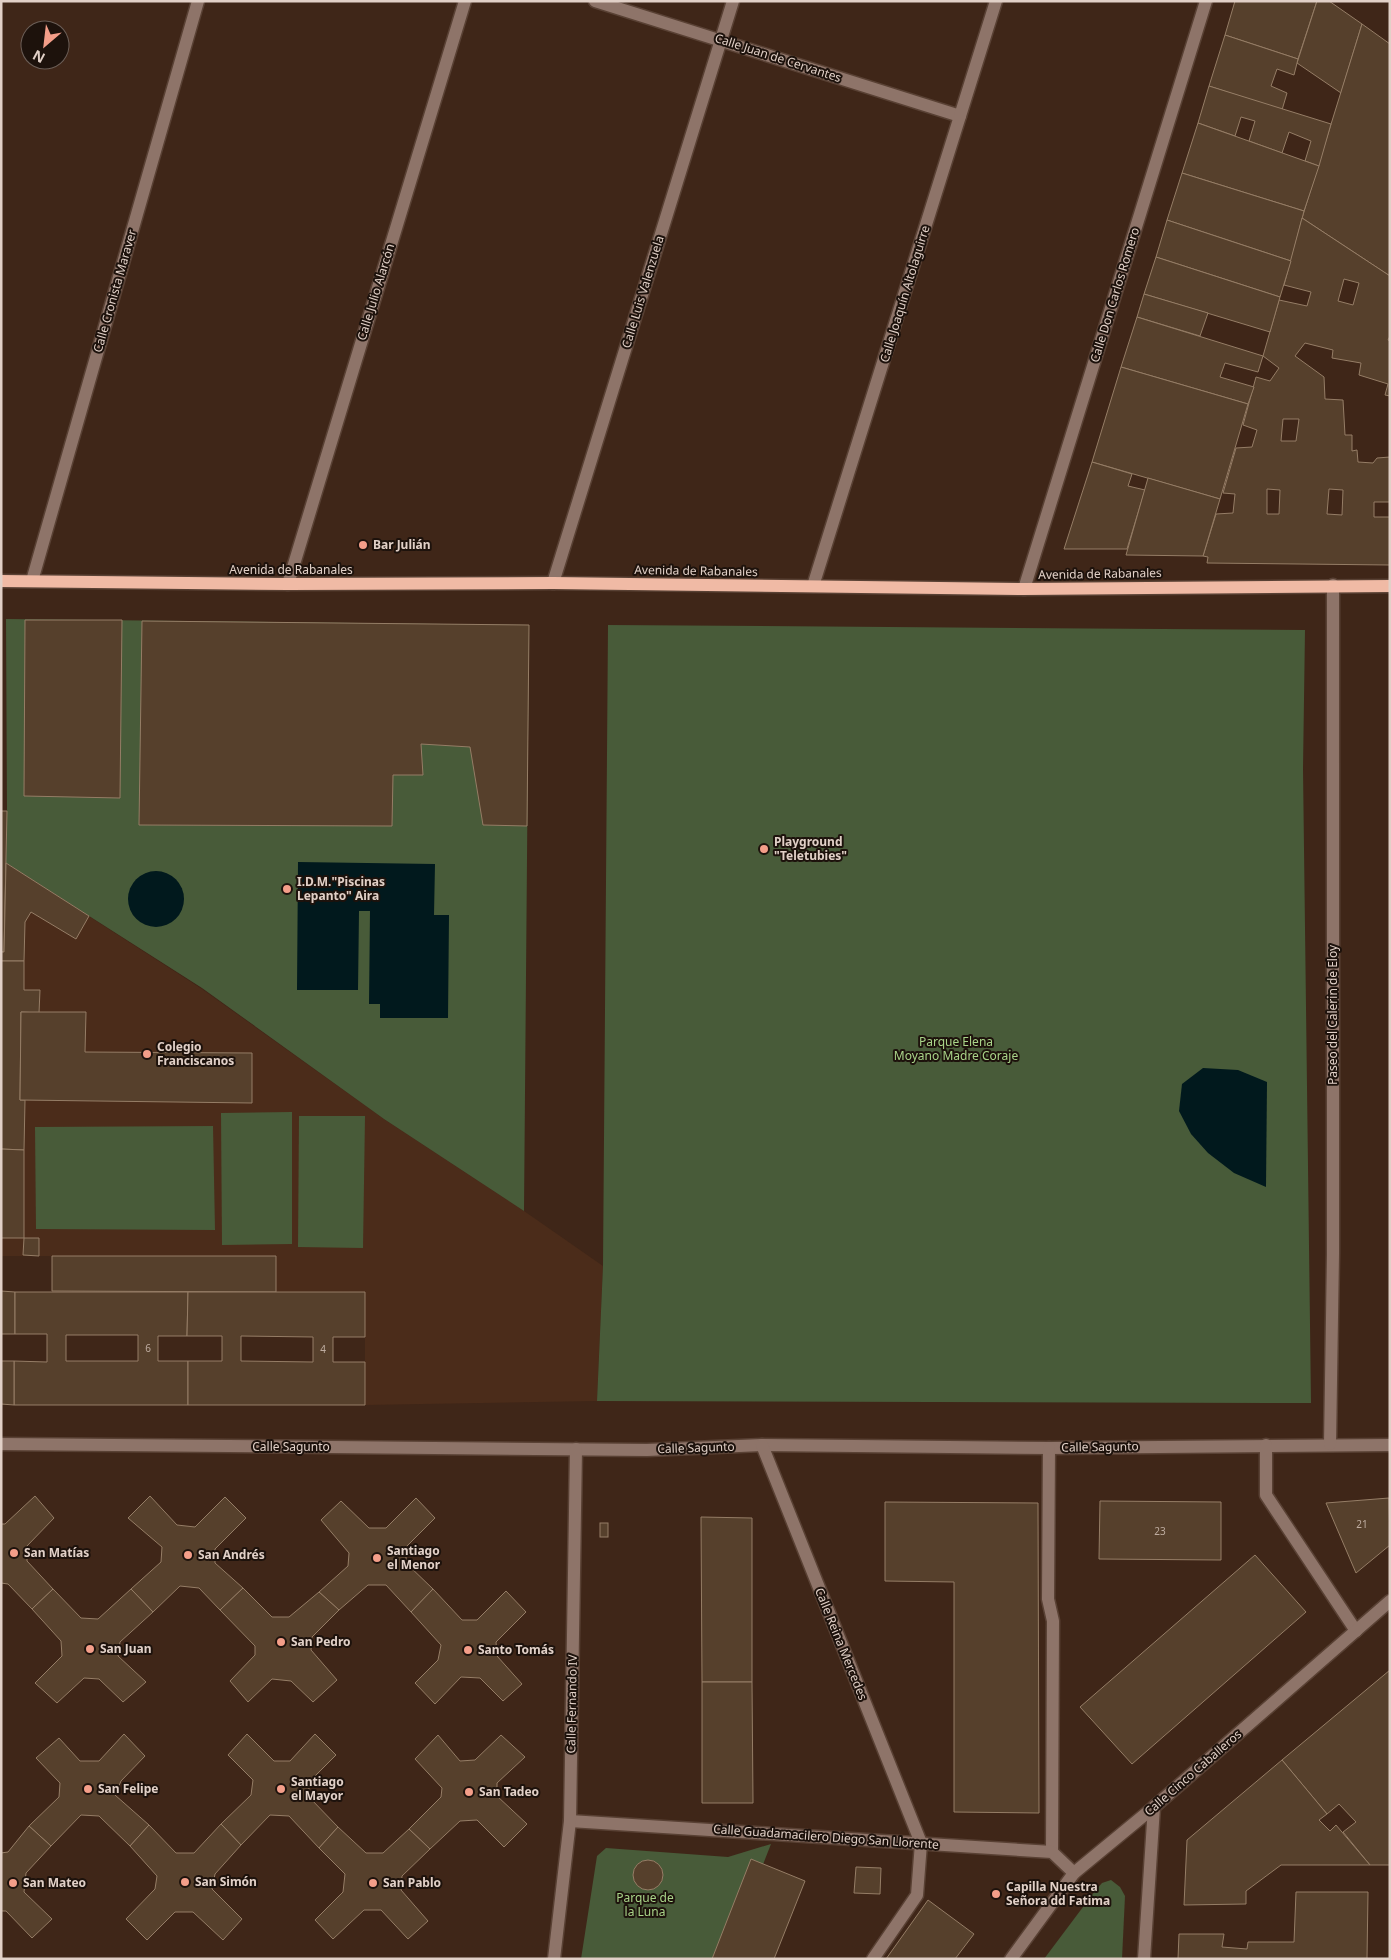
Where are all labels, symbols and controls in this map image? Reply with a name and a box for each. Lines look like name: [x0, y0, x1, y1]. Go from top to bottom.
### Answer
north arrow: [20, 20, 70, 70]
street label: Calle Juan de Cervantes: [713, 29, 844, 86]
text: N: [29, 46, 48, 68]
street label: Calle Joaquín Altolaguirre: [876, 223, 934, 365]
street label: Calle Don Carlos Romero: [1086, 225, 1143, 364]
street label: Calle Cronista Maraver: [89, 227, 140, 354]
street label: Calle Luis Valenzuela: [617, 234, 668, 350]
street label: Calle Julio Alarcón: [353, 241, 398, 342]
place label: Bar Julián: [373, 536, 431, 553]
marker: Bar Julián: [357, 539, 369, 551]
street label: Avenida de Rabanales: [229, 561, 353, 578]
street label: Avenida de Rabanales: [634, 561, 758, 580]
street label: Avenida de Rabanales: [1038, 564, 1162, 583]
place label: Playground "Teletubies": [774, 833, 847, 864]
marker: Playground "Teletubies": [758, 843, 770, 855]
place label: I.D.M."Piscinas Lepanto" Aira: [297, 873, 385, 904]
marker: I.D.M."Piscinas Lepanto" Aira: [281, 883, 293, 895]
street label: Paseo del Calerin de Eloy: [1324, 944, 1341, 1085]
park label: Parque Elena Moyano Madre Coraje: [894, 1033, 1018, 1064]
place label: Colegio Franciscanos: [157, 1038, 234, 1069]
marker: Colegio Franciscanos: [141, 1048, 153, 1060]
house number: 6: [145, 1341, 151, 1355]
house number: 4: [320, 1342, 326, 1356]
street label: Calle Sagunto: [1061, 1437, 1139, 1456]
street label: Calle Sagunto: [252, 1438, 330, 1455]
street label: Calle Sagunto: [657, 1438, 735, 1457]
house number: 21: [1356, 1517, 1368, 1531]
house number: 23: [1154, 1524, 1166, 1538]
place label: Santiago el Menor: [387, 1542, 441, 1573]
place label: San Matías: [24, 1544, 89, 1561]
place label: San Andrés: [198, 1546, 265, 1563]
marker: San Matías: [8, 1547, 20, 1559]
marker: San Andrés: [182, 1549, 194, 1561]
marker: Santiago el Menor: [371, 1552, 383, 1564]
street label: Calle Reina Mercedes: [811, 1585, 872, 1703]
place label: San Pedro: [291, 1633, 351, 1650]
marker: San Pedro: [275, 1636, 287, 1648]
place label: San Juan: [100, 1640, 151, 1657]
place label: Santo Tomás: [478, 1641, 554, 1658]
marker: San Juan: [84, 1643, 96, 1655]
marker: Santo Tomás: [462, 1644, 474, 1656]
street label: Calle Fernando IV: [562, 1654, 581, 1754]
street label: Calle Cinco Caballeros: [1140, 1725, 1245, 1820]
place label: Santiago el Mayor: [291, 1773, 344, 1804]
place label: San Felipe: [98, 1780, 158, 1797]
marker: San Felipe: [82, 1783, 94, 1795]
marker: Santiago el Mayor: [275, 1783, 287, 1795]
place label: San Tadeo: [479, 1783, 539, 1800]
marker: San Tadeo: [463, 1786, 475, 1798]
street label: Calle Guadamacilero Diego San Llorente: [713, 1820, 940, 1853]
place label: San Simón: [195, 1873, 257, 1890]
place label: San Mateo: [23, 1874, 86, 1891]
place label: San Pablo: [383, 1874, 441, 1891]
marker: San Simón: [179, 1876, 191, 1888]
marker: San Mateo: [7, 1877, 19, 1889]
marker: San Pablo: [367, 1877, 379, 1889]
place label: Capilla Nuestra Señora dd Fatima: [1006, 1878, 1110, 1909]
marker: Capilla Nuestra Señora dd Fatima: [990, 1888, 1002, 1900]
park label: Parque de la Luna: [616, 1889, 674, 1920]

